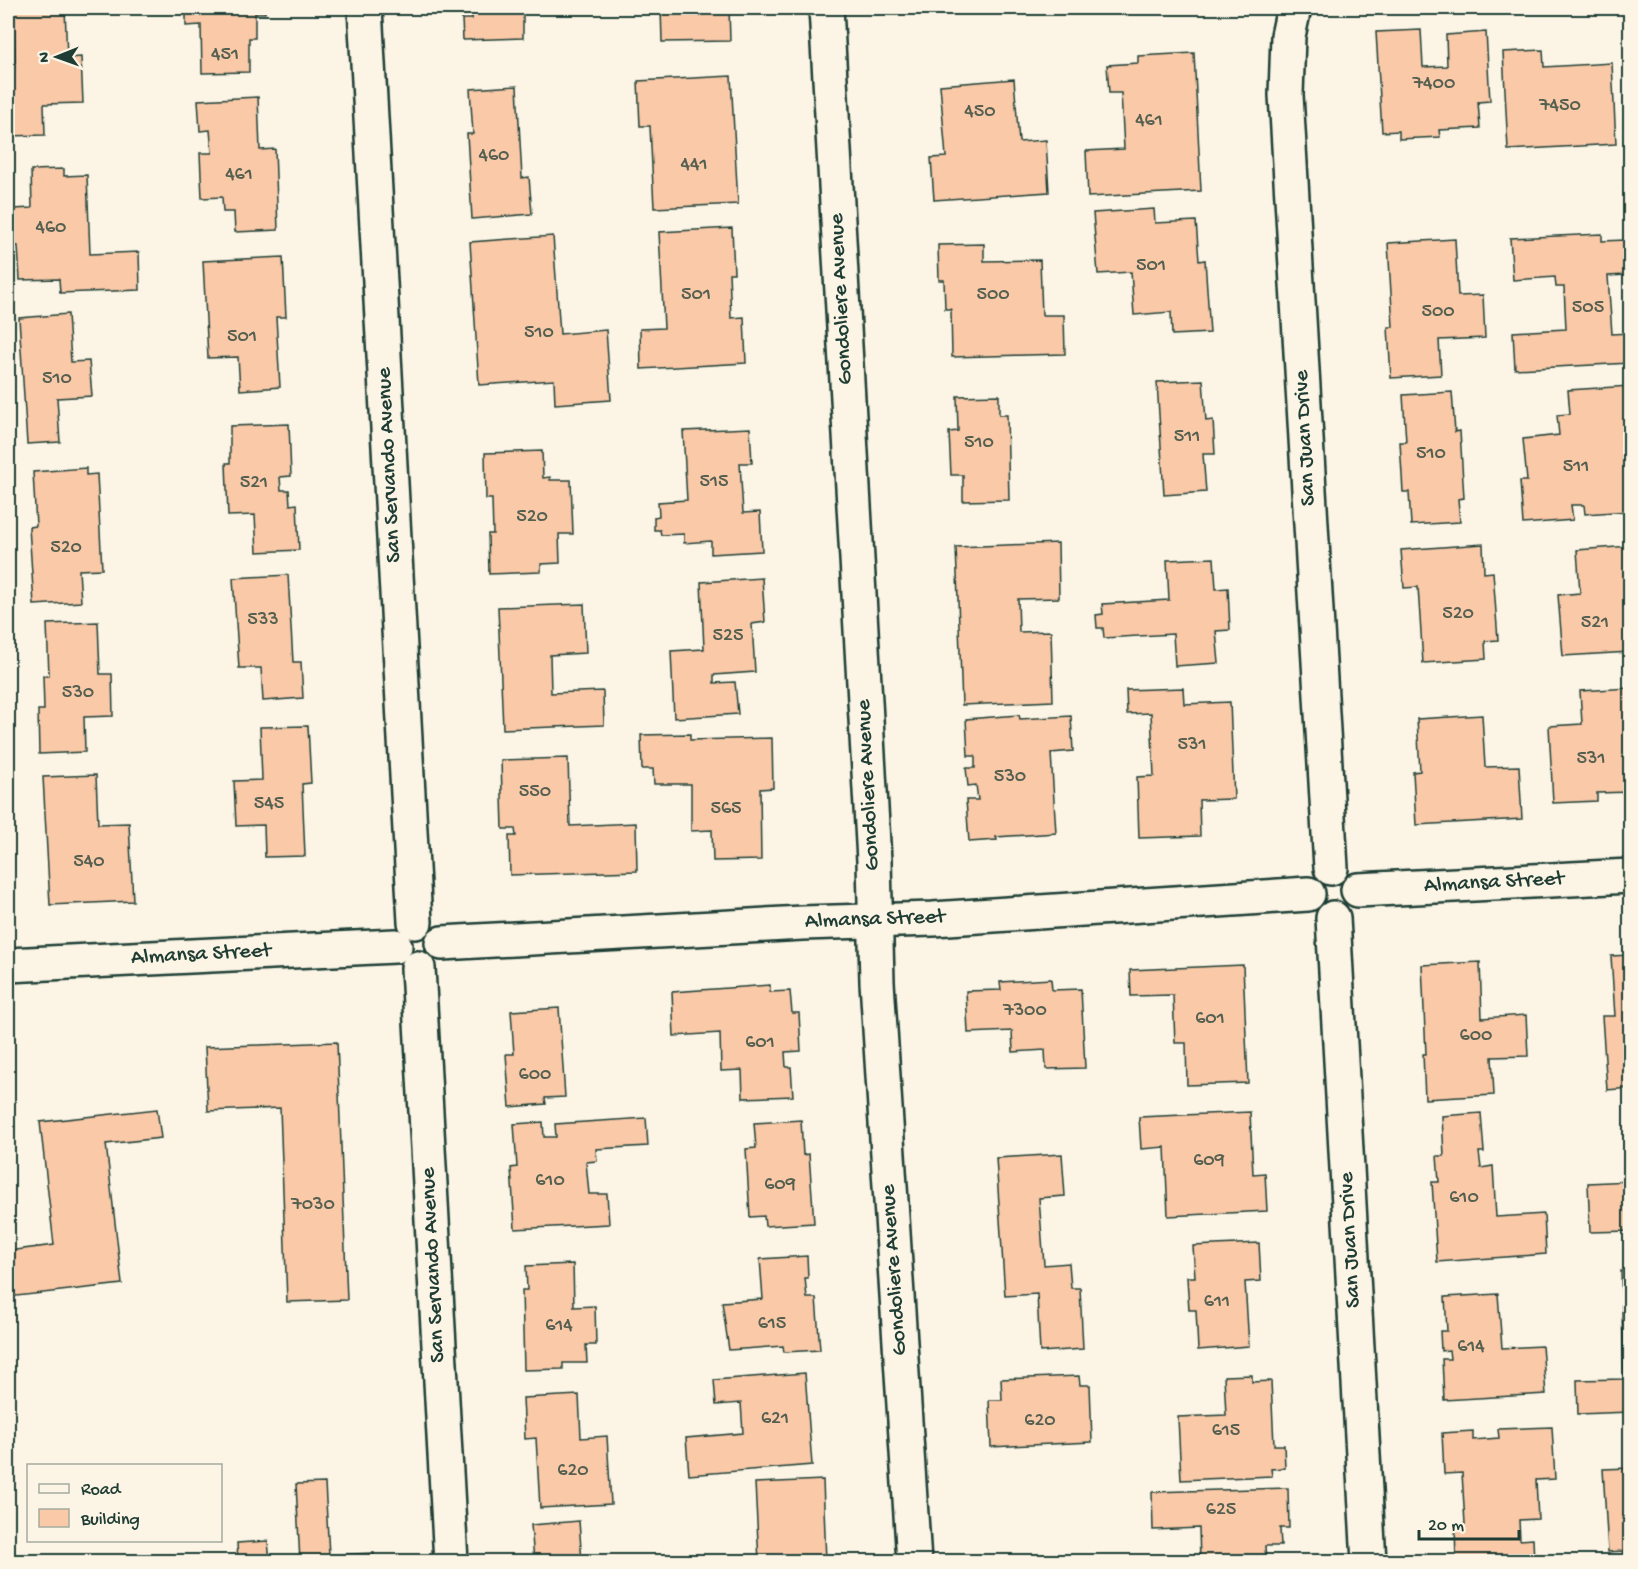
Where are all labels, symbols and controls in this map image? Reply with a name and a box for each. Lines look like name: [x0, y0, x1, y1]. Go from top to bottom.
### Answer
north arrow: [27, 27, 87, 87]
house number: 451: [211, 44, 239, 67]
text: N: [36, 51, 55, 63]
house number: 7400: [1412, 73, 1455, 96]
house number: 7450: [1538, 95, 1581, 118]
house number: 450: [964, 101, 996, 124]
house number: 461: [1135, 110, 1163, 133]
house number: 460: [479, 145, 509, 168]
house number: 441: [680, 154, 708, 177]
house number: 461: [225, 164, 253, 187]
street label: Gondoliere Avenue: [824, 212, 859, 385]
house number: 460: [36, 217, 66, 240]
house number: 501: [1136, 255, 1166, 278]
house number: 501: [681, 284, 711, 307]
house number: 500: [976, 284, 1010, 307]
house number: 505: [1572, 297, 1604, 320]
house number: 500: [1421, 301, 1455, 324]
house number: 510: [524, 322, 554, 345]
house number: 501: [227, 326, 257, 349]
street label: San Servando Avenue: [372, 366, 408, 563]
house number: 510: [42, 368, 72, 391]
street label: San Juan Drive: [1289, 369, 1323, 507]
house number: 511: [1174, 426, 1200, 449]
house number: 510: [964, 432, 994, 455]
house number: 510: [1416, 443, 1446, 466]
house number: 511: [1563, 456, 1589, 479]
house number: 515: [699, 471, 729, 494]
house number: 521: [240, 472, 268, 495]
house number: 520: [516, 506, 548, 529]
house number: 520: [50, 537, 82, 560]
house number: 520: [1442, 603, 1474, 626]
house number: 533: [247, 609, 279, 632]
house number: 521: [1581, 612, 1609, 635]
house number: 525: [713, 625, 743, 648]
house number: 530: [62, 682, 94, 705]
street label: Gondoliere Avenue: [851, 698, 886, 871]
house number: 531: [1178, 734, 1206, 757]
house number: 531: [1577, 748, 1605, 771]
house number: 530: [994, 766, 1026, 789]
house number: 550: [519, 781, 551, 804]
house number: 545: [254, 793, 284, 816]
house number: 565: [710, 798, 742, 821]
house number: 540: [73, 851, 105, 874]
street label: Almansa Street: [1423, 866, 1567, 900]
street label: Almansa Street: [804, 904, 948, 935]
street label: Almansa Street: [130, 938, 274, 972]
house number: 7300: [1002, 1000, 1047, 1023]
house number: 601: [1195, 1008, 1225, 1031]
house number: 600: [1460, 1025, 1492, 1048]
house number: 601: [745, 1032, 775, 1055]
house number: 600: [519, 1064, 551, 1087]
house number: 609: [1193, 1150, 1225, 1173]
street label: San Servando Avenue: [416, 1166, 452, 1363]
house number: 610: [535, 1170, 565, 1193]
street label: San Juan Drive: [1334, 1171, 1368, 1309]
house number: 609: [764, 1174, 796, 1197]
street label: Gondoliere Avenue: [876, 1183, 914, 1356]
house number: 610: [1449, 1187, 1479, 1210]
house number: 7030: [290, 1194, 335, 1217]
house number: 611: [1204, 1291, 1230, 1314]
house number: 615: [758, 1313, 786, 1336]
house number: 614: [545, 1315, 573, 1338]
house number: 614: [1457, 1336, 1485, 1359]
house number: 621: [761, 1408, 789, 1431]
house number: 620: [1024, 1410, 1056, 1433]
house number: 615: [1212, 1420, 1240, 1443]
house number: 620: [557, 1460, 589, 1483]
legend: [27, 1464, 222, 1542]
text: Road: [81, 1480, 122, 1501]
house number: 625: [1206, 1499, 1236, 1522]
scale bar: [1419, 1503, 1520, 1541]
text: Building: [80, 1510, 140, 1531]
text: 20 m: [1428, 1516, 1464, 1537]

